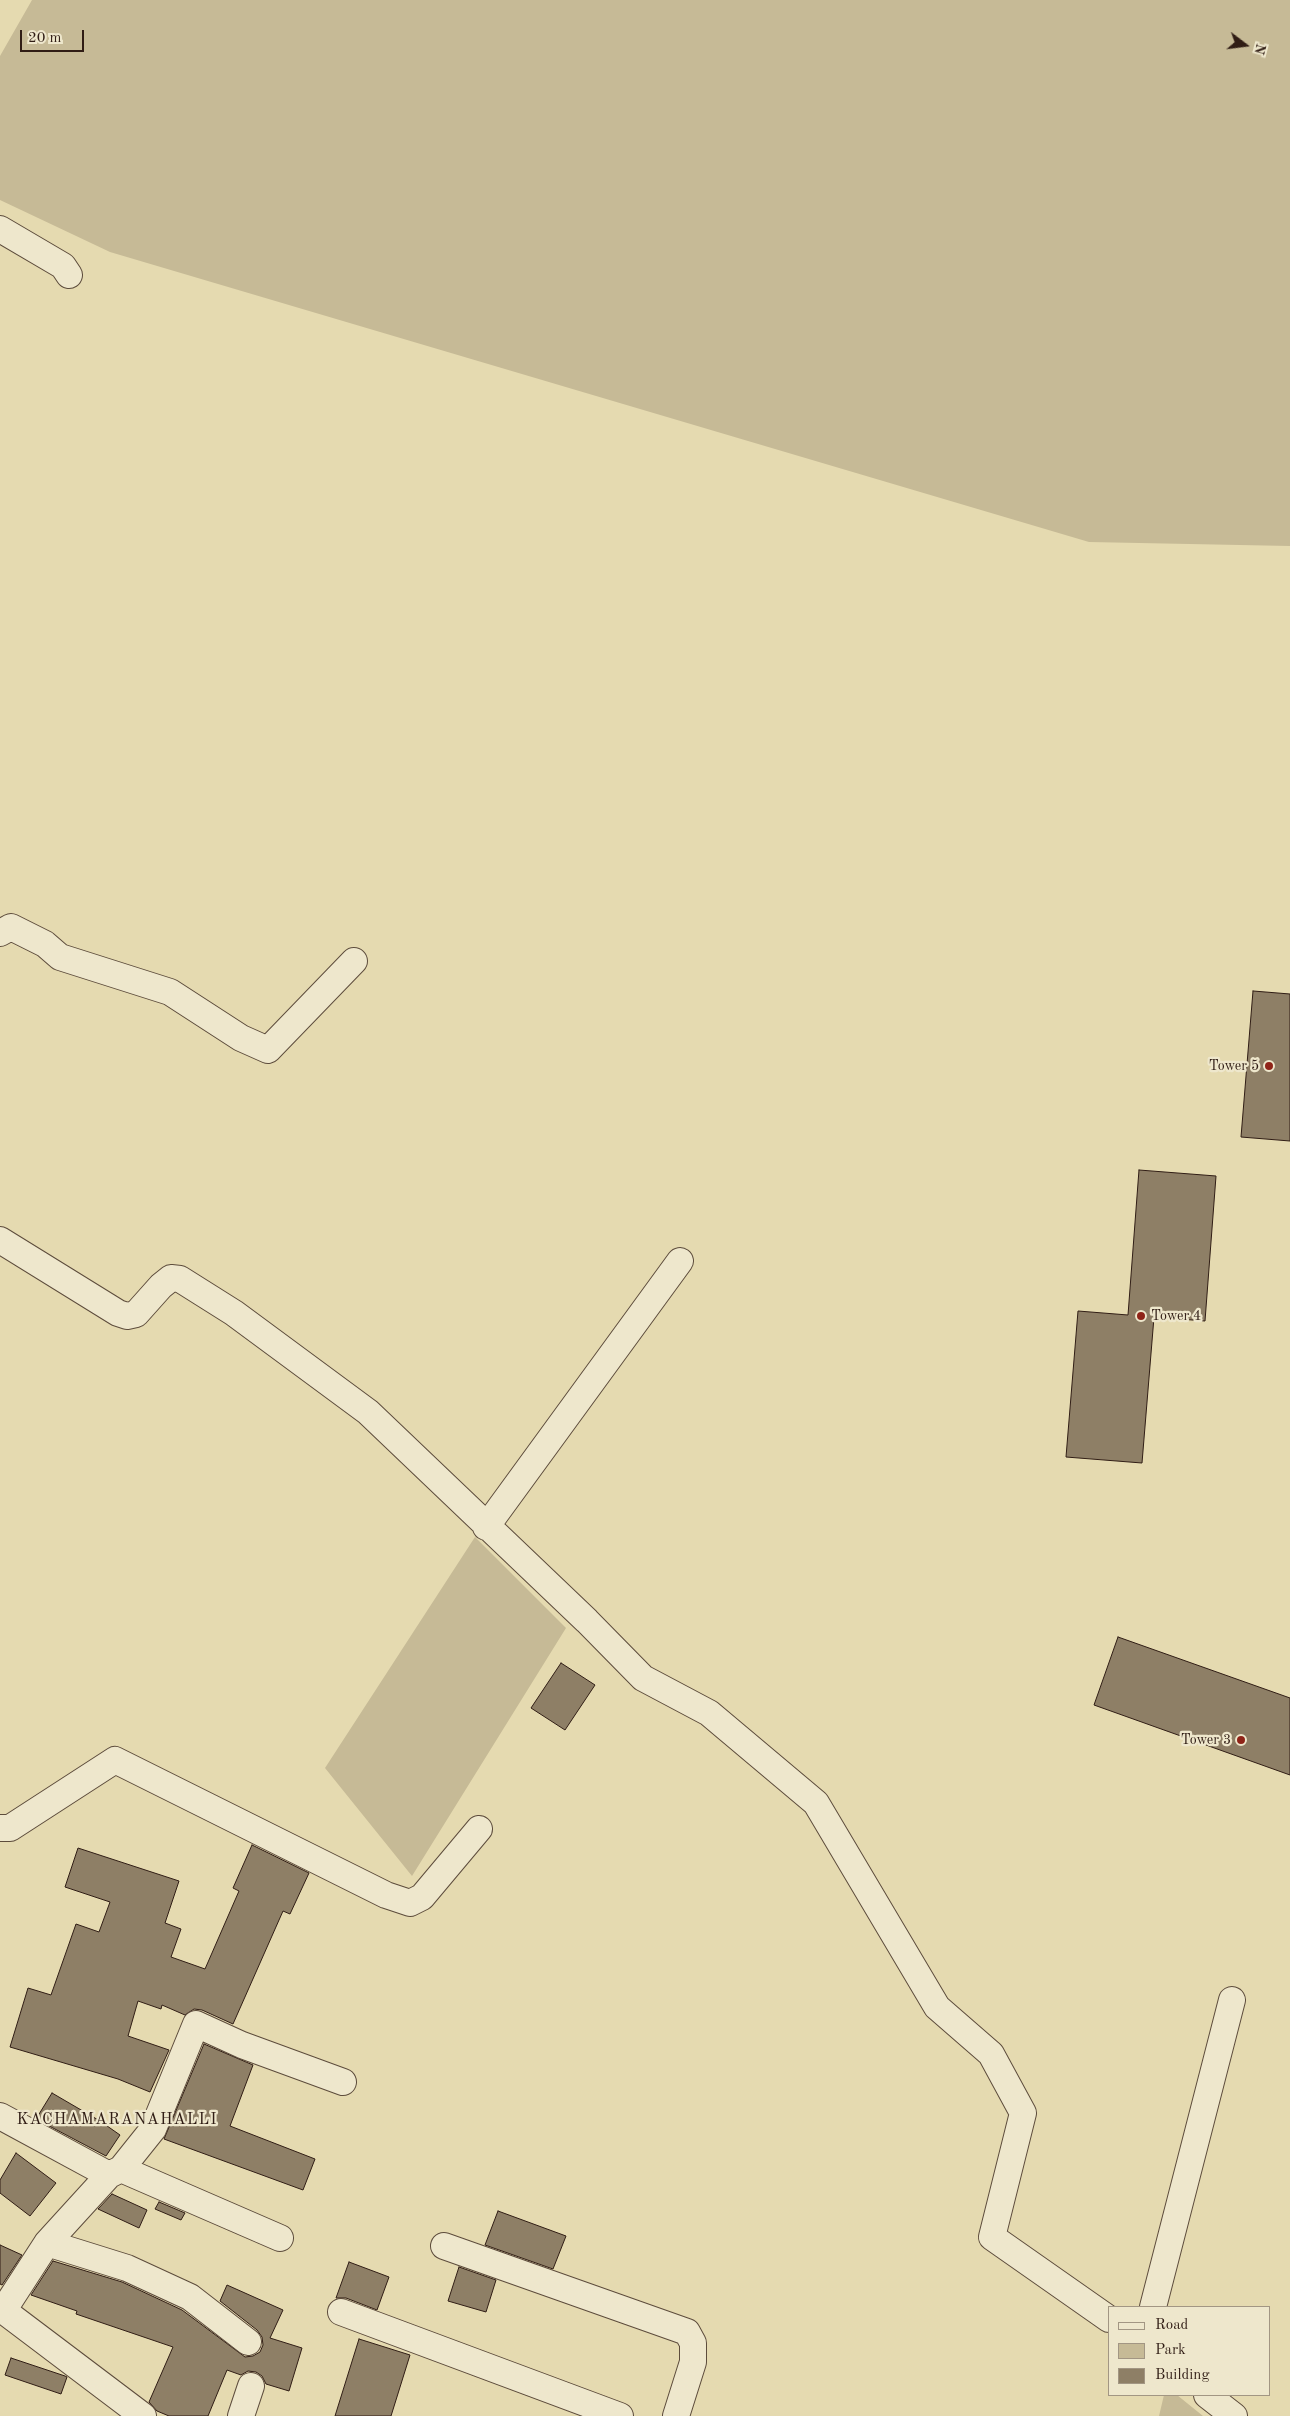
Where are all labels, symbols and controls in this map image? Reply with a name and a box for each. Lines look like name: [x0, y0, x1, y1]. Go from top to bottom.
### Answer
scale bar: [22, 20, 86, 52]
north arrow: [1220, 20, 1270, 70]
text: 20 m: [28, 31, 62, 46]
text: N: [1251, 42, 1268, 56]
place label: Tower 5: [1209, 1058, 1259, 1074]
marker: Tower 5: [1263, 1060, 1275, 1072]
place label: Tower 4: [1151, 1308, 1201, 1324]
marker: Tower 4: [1135, 1310, 1147, 1322]
place label: Tower 3: [1181, 1732, 1231, 1748]
marker: Tower 3: [1235, 1734, 1247, 1746]
district label: KACHAMARANAHALLI: [14, 2110, 220, 2130]
legend: [1108, 2306, 1270, 2396]
text: Road: [1155, 2318, 1188, 2333]
text: Park: [1155, 2343, 1186, 2358]
text: Building: [1155, 2368, 1210, 2383]

